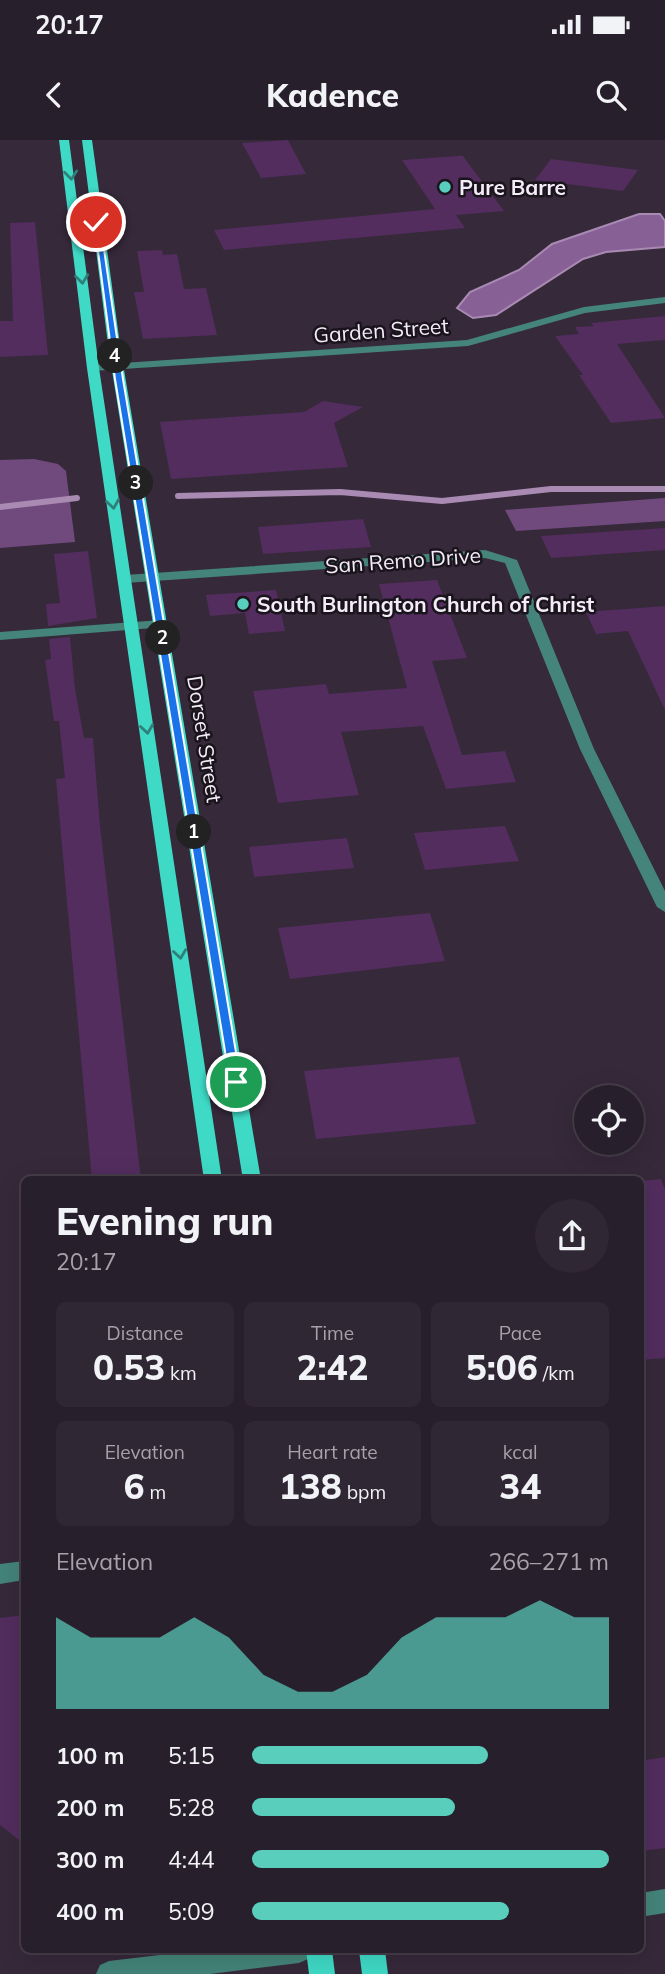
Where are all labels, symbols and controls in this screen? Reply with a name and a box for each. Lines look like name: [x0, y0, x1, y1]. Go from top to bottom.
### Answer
text: 20:17: [35, 8, 104, 41]
text: Kadence: [266, 75, 399, 115]
icon: back: [35, 76, 73, 114]
icon: search: [592, 76, 630, 114]
one-way arrow: [63, 170, 78, 181]
place label: Pure Barre: [459, 174, 566, 200]
marker: Pure Barre: [437, 179, 453, 195]
pin: [66, 192, 126, 252]
icon: check: [77, 203, 115, 241]
one-way arrow: [75, 273, 90, 285]
street label: Garden Street: [313, 312, 449, 348]
pin: 4: [97, 338, 132, 374]
text: 4: [109, 343, 120, 367]
pin: 3: [118, 466, 154, 500]
text: 3: [130, 470, 141, 494]
one-way arrow: [105, 498, 120, 510]
street label: San Remo Drive: [324, 542, 482, 578]
place label: South Burlington Church of Christ: [257, 591, 594, 617]
marker: South Burlington Church of Christ: [235, 596, 251, 612]
pin: 2: [146, 620, 180, 656]
text: 2: [157, 625, 168, 649]
street label: Dorset Street: [182, 674, 228, 804]
one-way arrow: [139, 723, 154, 735]
pin: 1: [176, 814, 212, 850]
text: 1: [188, 819, 199, 843]
one-way arrow: [172, 949, 187, 960]
pin: [206, 1052, 266, 1112]
icon: arrive: [217, 1063, 255, 1101]
map controls: [574, 1085, 644, 1155]
button: locate: [574, 1085, 644, 1155]
text: Evening run: [56, 1197, 274, 1245]
button: share: [535, 1199, 609, 1273]
text: 20:17: [56, 1247, 116, 1276]
text: Distance: [106, 1321, 183, 1345]
text: Time: [311, 1321, 354, 1345]
text: Pace: [499, 1321, 542, 1345]
text: 0.53: [93, 1345, 165, 1389]
text: 2:42: [296, 1345, 369, 1389]
text: 5:06: [466, 1345, 538, 1389]
text: km: [165, 1361, 197, 1385]
text: /km: [538, 1361, 575, 1385]
text: Elevation: [105, 1440, 185, 1464]
text: Heart rate: [287, 1440, 378, 1464]
text: kcal: [503, 1440, 538, 1464]
text: 6: [123, 1464, 145, 1508]
text: 138: [279, 1464, 342, 1508]
text: 34: [499, 1464, 541, 1508]
text: m: [145, 1480, 166, 1504]
text: bpm: [342, 1480, 386, 1504]
text: Elevation: [56, 1547, 153, 1576]
text: 266–271 m: [488, 1547, 609, 1576]
text: 100 m: [56, 1741, 124, 1770]
text: 5:15: [168, 1741, 215, 1770]
text: 200 m: [56, 1793, 124, 1822]
text: 5:28: [168, 1793, 215, 1822]
text: 300 m: [56, 1845, 124, 1874]
text: 4:44: [168, 1845, 215, 1874]
text: 400 m: [56, 1897, 124, 1926]
text: 5:09: [168, 1897, 215, 1926]

